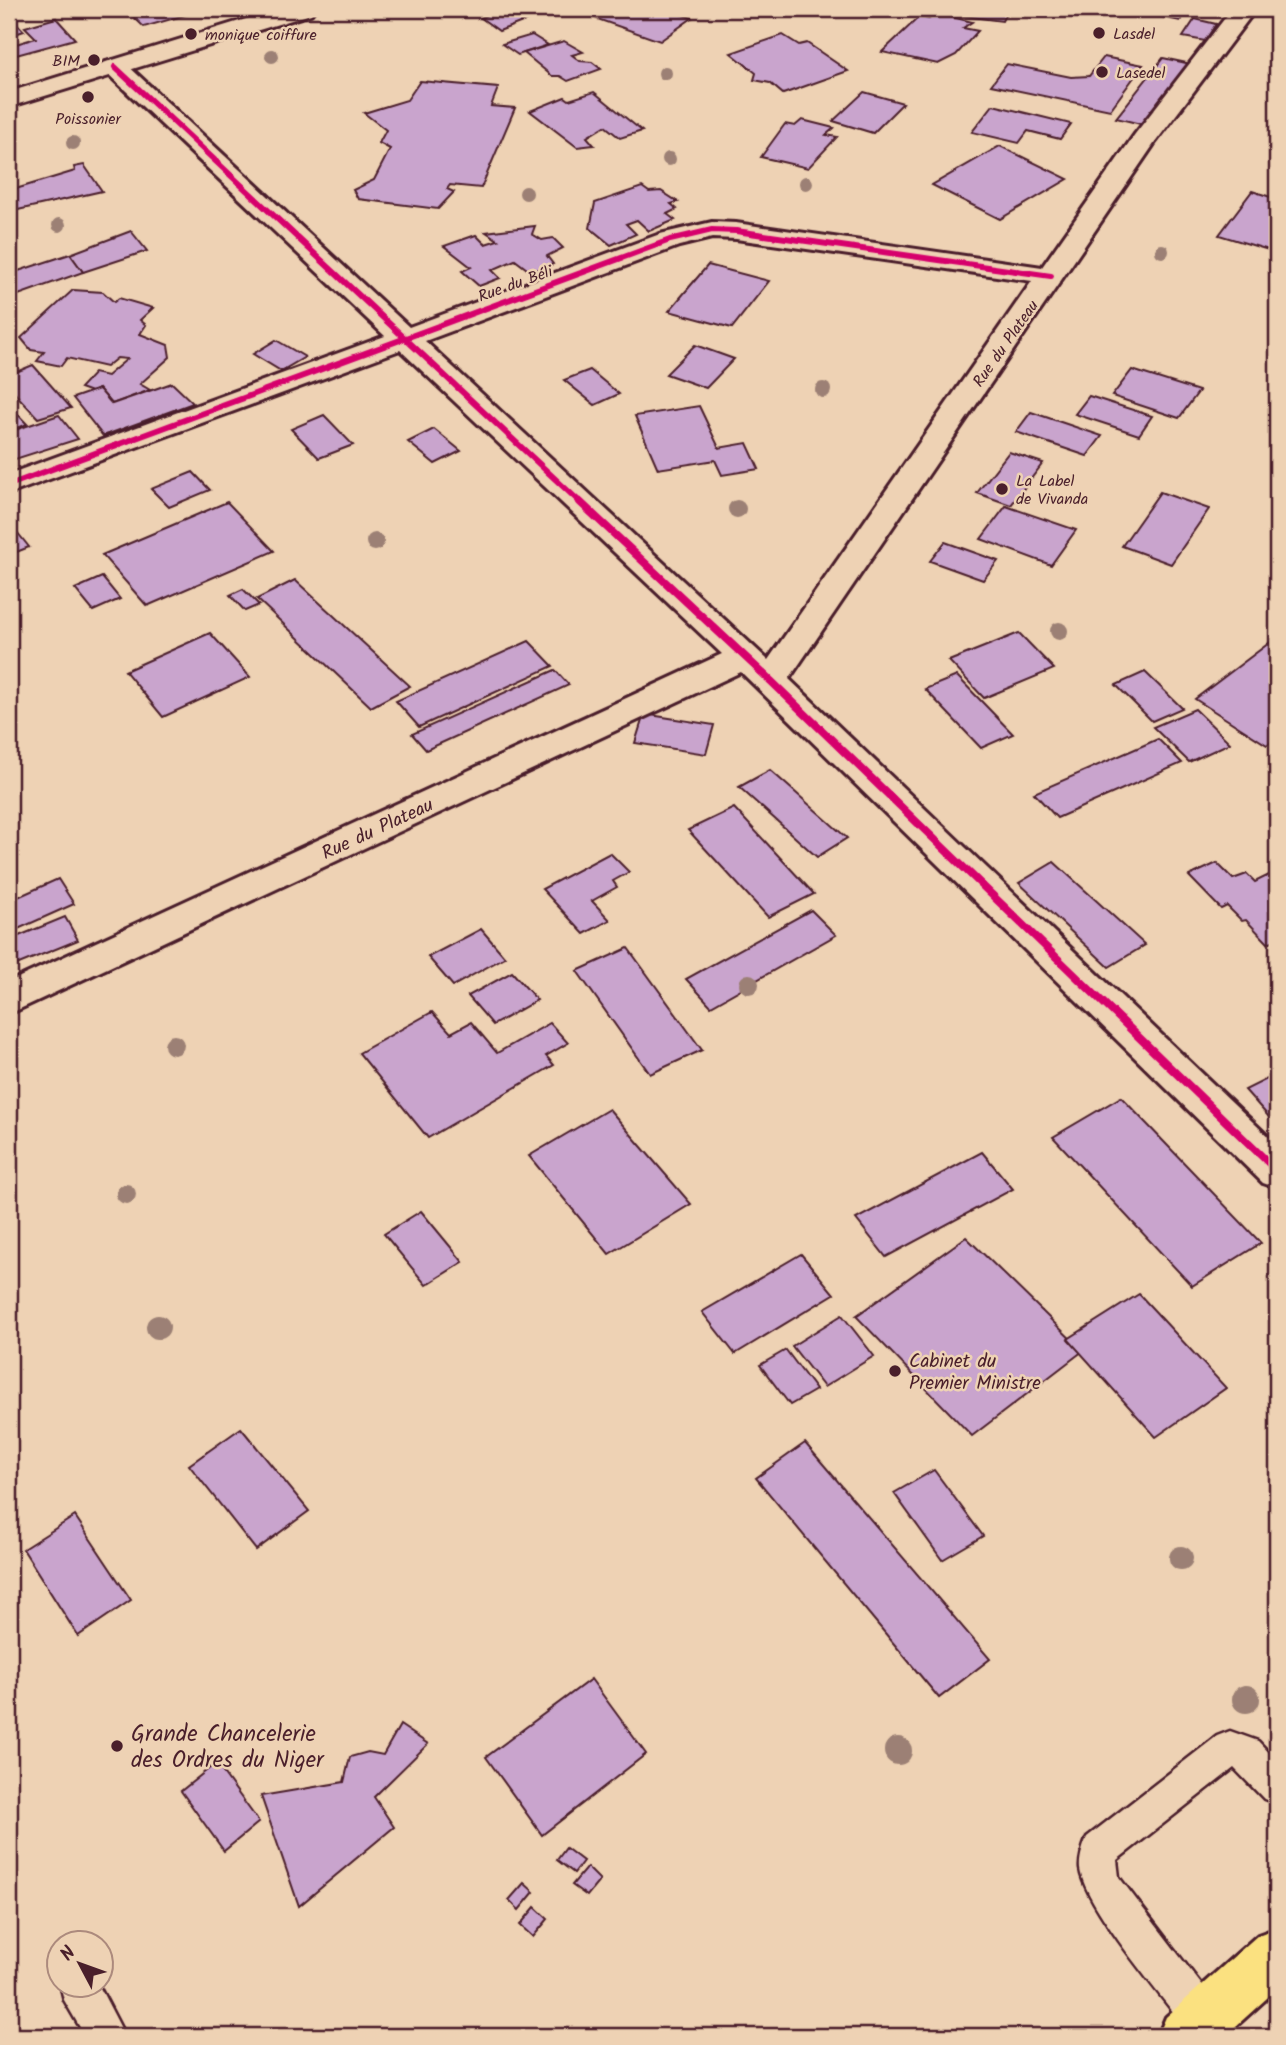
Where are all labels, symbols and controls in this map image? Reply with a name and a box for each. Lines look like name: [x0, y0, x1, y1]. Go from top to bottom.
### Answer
place label: Lasdel: [1113, 22, 1155, 47]
place label: monique coiffure: [205, 23, 317, 48]
marker: Lasdel: [1091, 25, 1107, 41]
marker: monique coiffure: [183, 26, 199, 42]
place label: BIM: [52, 49, 80, 74]
marker: BIM: [86, 52, 102, 68]
place label: Lasedel: [1116, 61, 1165, 86]
marker: Lasedel: [1094, 64, 1110, 80]
marker: Poissonier: [80, 89, 96, 105]
place label: Poissonier: [55, 107, 122, 132]
street label: Rue du Béli: [475, 259, 557, 309]
street label: Rue du Plateau: [967, 295, 1046, 393]
place label: La Label de Vivanda: [1016, 469, 1088, 512]
marker: La Label de Vivanda: [994, 481, 1010, 497]
street label: Rue du Plateau: [317, 791, 439, 869]
place label: Cabinet du Premier Ministre: [909, 1347, 1041, 1399]
marker: Cabinet du Premier Ministre: [887, 1363, 903, 1379]
place label: Grande Chancelerie des Ordres du Niger: [131, 1717, 325, 1779]
marker: Grande Chancelerie des Ordres du Niger: [109, 1738, 125, 1754]
north arrow: [46, 1930, 116, 2000]
text: N: [53, 1940, 84, 1969]

